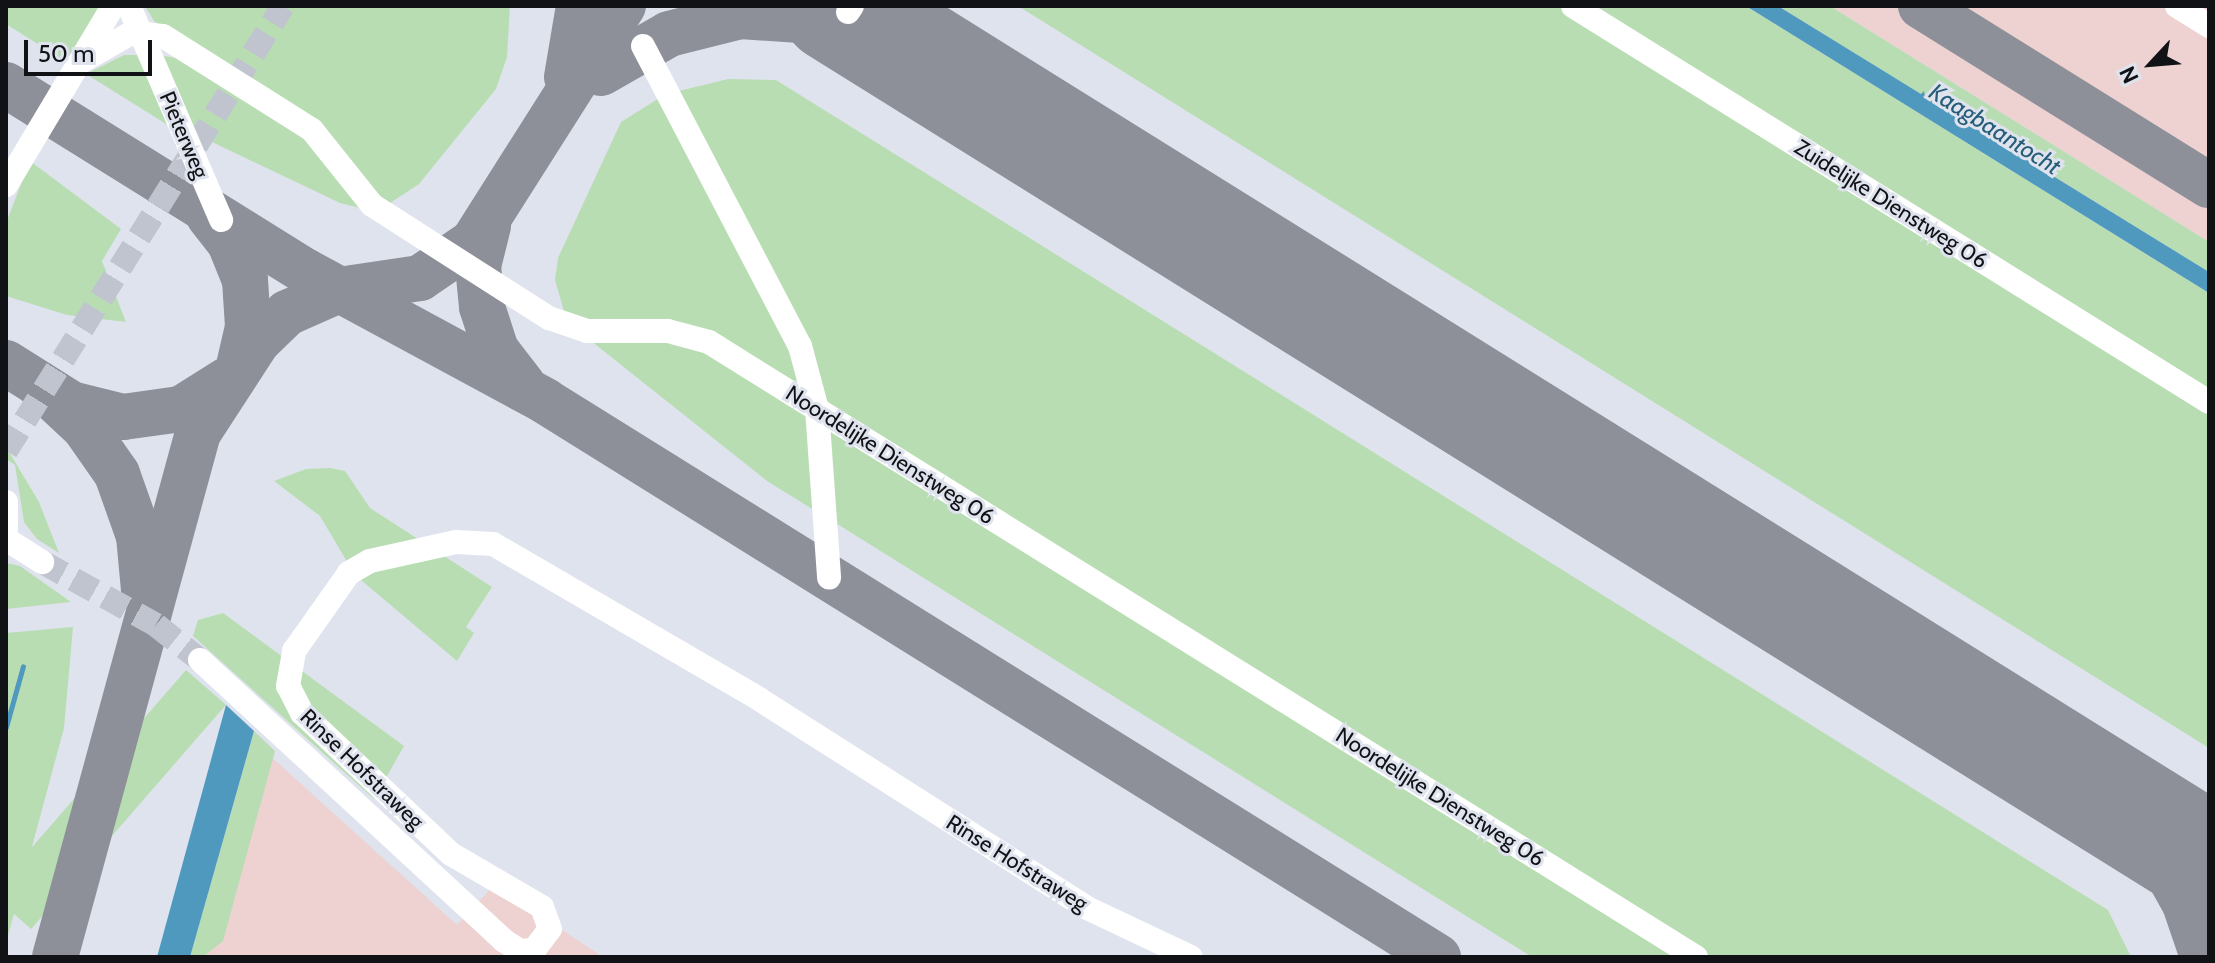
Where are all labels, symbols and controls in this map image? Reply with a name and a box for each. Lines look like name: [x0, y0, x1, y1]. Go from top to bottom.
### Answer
scale bar: [28, 24, 156, 74]
north arrow: [2111, 24, 2191, 104]
text: 50 m: [38, 39, 94, 68]
text: N: [2113, 62, 2145, 88]
water label: Kaagbaantocht: [1924, 77, 2066, 181]
street label: Pieterweg: [154, 88, 214, 182]
street label: Zuidelijke Dienstweg 06: [1790, 134, 1992, 274]
street label: Noordelijke Dienstweg 06: [781, 380, 999, 530]
street label: Rinse Hofstraweg: [295, 703, 429, 835]
street label: Noordelijke Dienstweg 06: [1331, 722, 1549, 872]
street label: Rinse Hofstraweg: [942, 809, 1092, 917]

